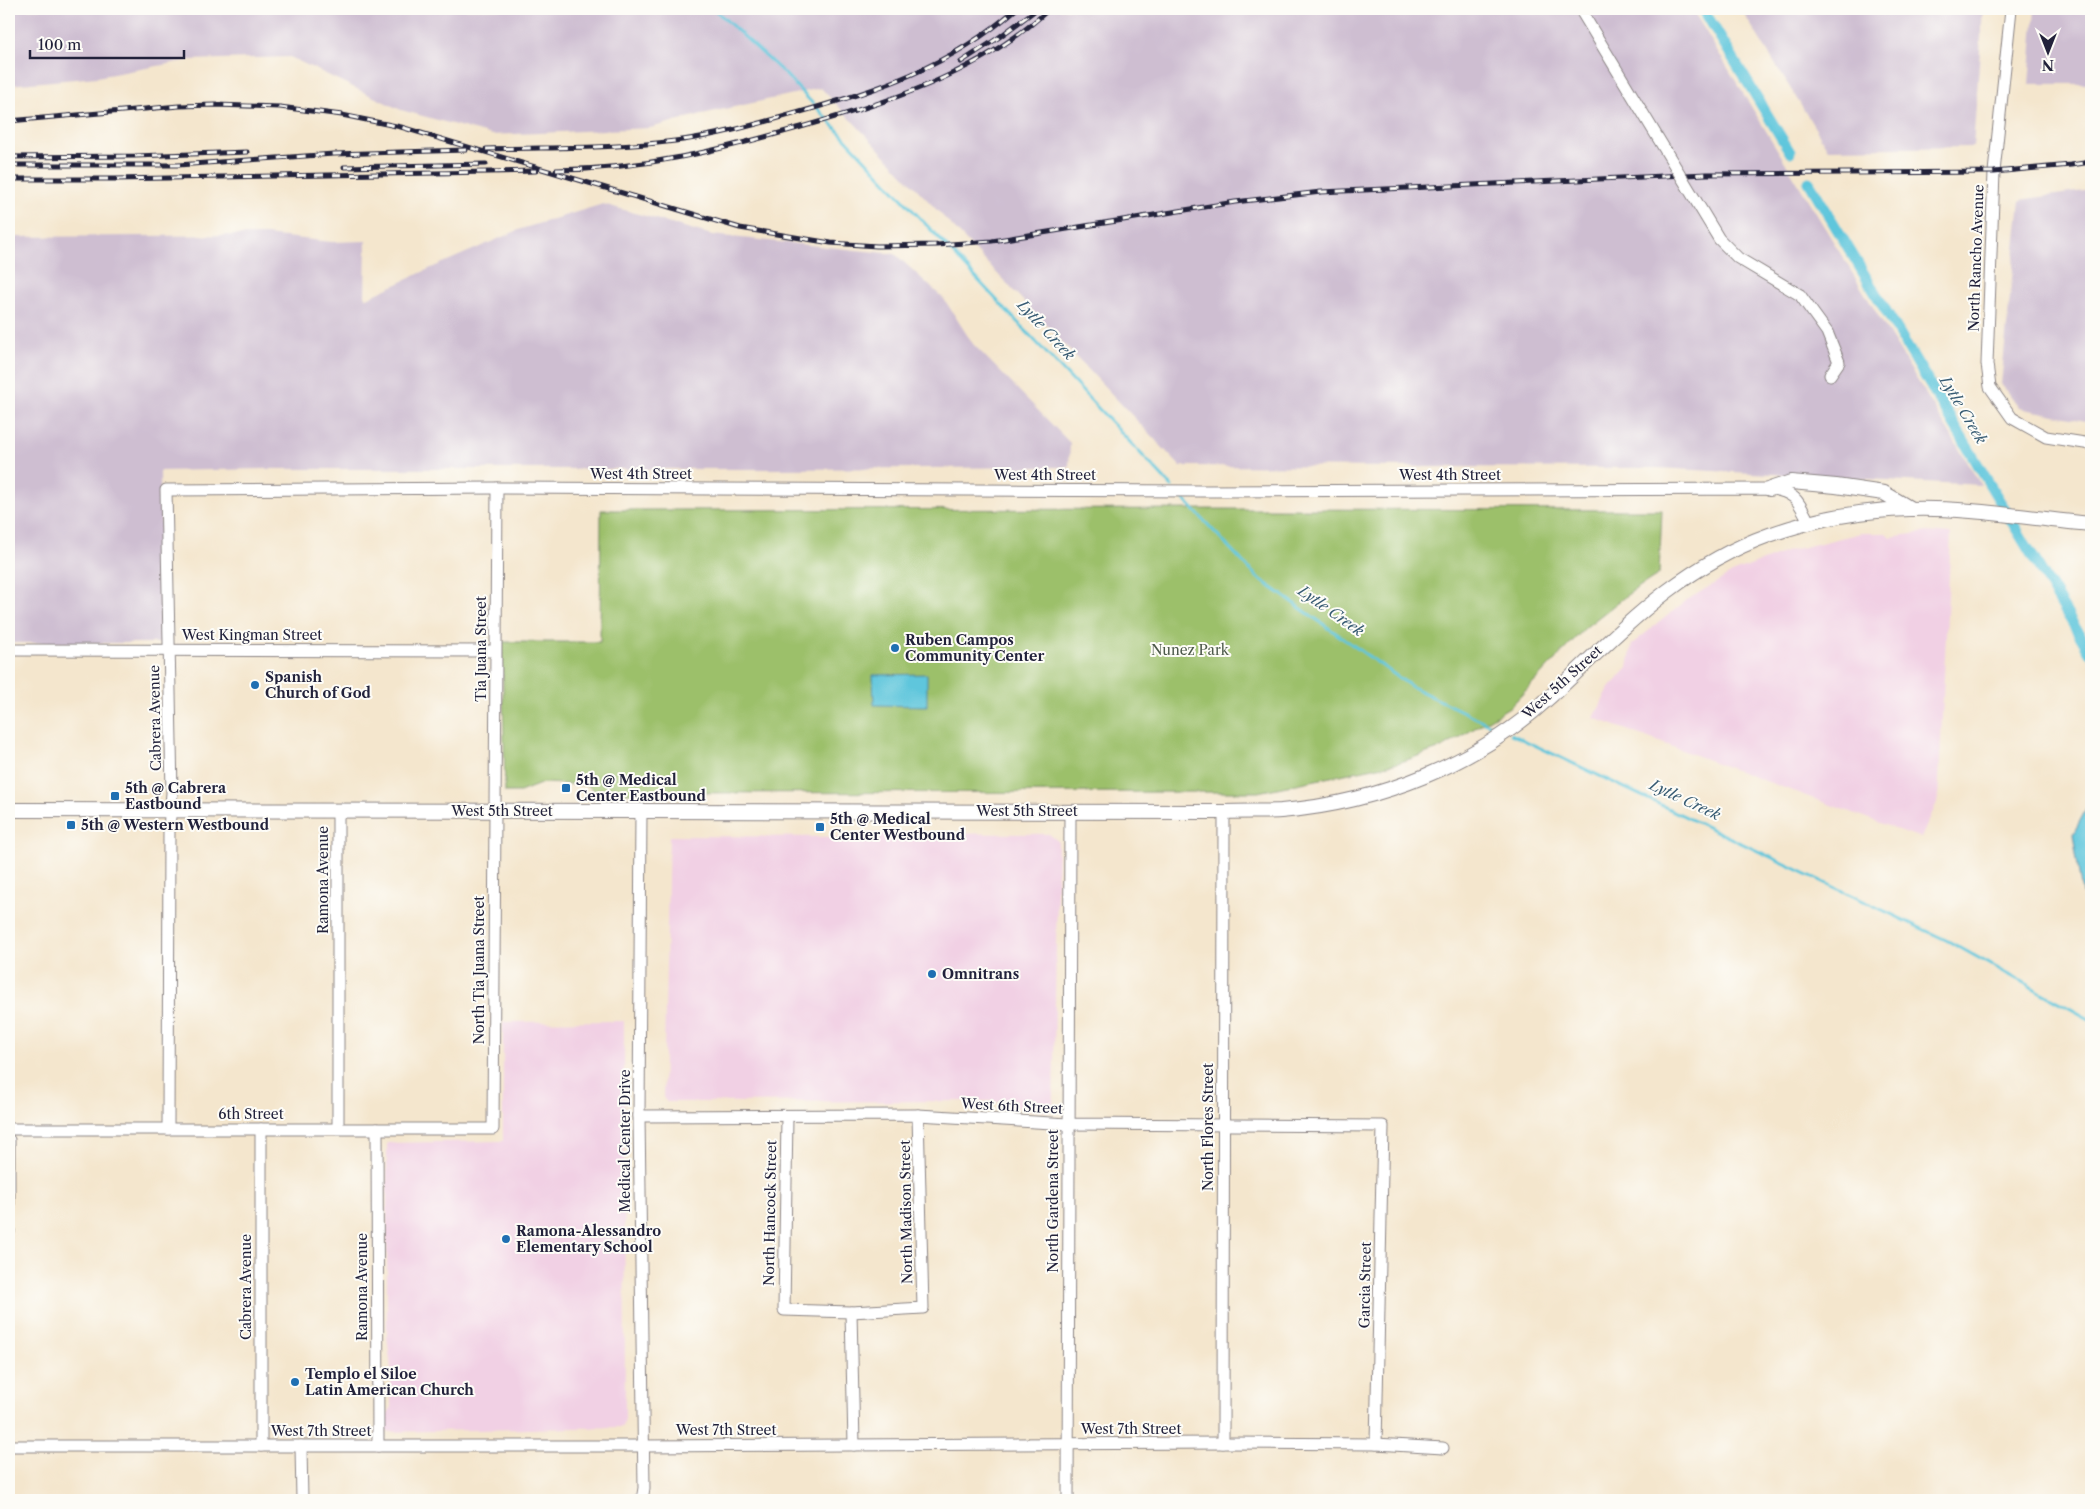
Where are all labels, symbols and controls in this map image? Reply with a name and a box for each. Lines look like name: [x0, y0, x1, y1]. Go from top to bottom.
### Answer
scale bar: [30, 28, 184, 60]
north arrow: [2022, 28, 2072, 78]
text: 100 m: [38, 35, 81, 54]
text: N: [2042, 56, 2054, 74]
street label: North Rancho Avenue: [1964, 184, 1988, 332]
water label: Lytle Creek: [1013, 295, 1079, 364]
water label: Lytle Creek: [1935, 371, 1991, 447]
street label: West 4th Street: [589, 465, 692, 483]
street label: West 4th Street: [993, 466, 1096, 484]
street label: West 4th Street: [1398, 466, 1501, 484]
water label: Lytle Creek: [1294, 580, 1368, 640]
street label: Tia Juana Street: [472, 596, 490, 702]
street label: West Kingman Street: [181, 626, 322, 644]
place label: Ruben Campos Community Center: [905, 631, 1044, 665]
park label: Nunez Park: [1151, 641, 1230, 659]
street label: West 5th Street: [1518, 641, 1606, 723]
marker: Ruben Campos Community Center: [889, 642, 901, 654]
street label: Cabrera Avenue: [145, 665, 165, 771]
place label: Spanish Church of God: [265, 668, 372, 702]
marker: Spanish Church of God: [249, 679, 261, 691]
place label: 5th @ Medical Center Eastbound: [576, 771, 707, 805]
water label: Lytle Creek: [1646, 774, 1724, 824]
place label: 5th @ Cabrera Eastbound: [125, 779, 227, 813]
marker: 5th @ Medical Center Eastbound: [560, 782, 572, 794]
marker: 5th @ Cabrera Eastbound: [109, 790, 121, 802]
street label: West 5th Street: [450, 802, 553, 820]
street label: West 5th Street: [975, 802, 1078, 820]
place label: 5th @ Medical Center Westbound: [830, 810, 966, 844]
place label: 5th @ Western Westbound: [81, 816, 270, 834]
marker: 5th @ Western Westbound: [65, 819, 77, 831]
marker: 5th @ Medical Center Westbound: [814, 821, 826, 833]
street label: Ramona Avenue: [314, 826, 332, 934]
street label: North Tia Juana Street: [470, 896, 488, 1044]
place label: Omnitrans: [942, 965, 1019, 983]
marker: Omnitrans: [926, 968, 938, 980]
street label: North Flores Street: [1199, 1063, 1217, 1191]
street label: Medical Center Drive: [616, 1069, 634, 1213]
street label: West 6th Street: [960, 1094, 1063, 1118]
street label: 6th Street: [218, 1105, 284, 1123]
street label: North Gardena Street: [1044, 1129, 1062, 1273]
street label: North Hancock Street: [760, 1140, 780, 1286]
street label: North Madison Street: [896, 1140, 916, 1284]
place label: Ramona-Alessandro Elementary School: [516, 1222, 661, 1256]
street label: Ramona Avenue: [353, 1233, 371, 1341]
marker: Ramona-Alessandro Elementary School: [500, 1233, 512, 1245]
street label: Cabrera Avenue: [237, 1234, 255, 1340]
street label: Garcia Street: [1355, 1242, 1375, 1328]
place label: Templo el Siloe Latin American Church: [305, 1365, 474, 1399]
marker: Templo el Siloe Latin American Church: [289, 1376, 301, 1388]
street label: West 7th Street: [1080, 1420, 1181, 1438]
street label: West 7th Street: [675, 1421, 776, 1439]
street label: West 7th Street: [270, 1422, 371, 1440]

